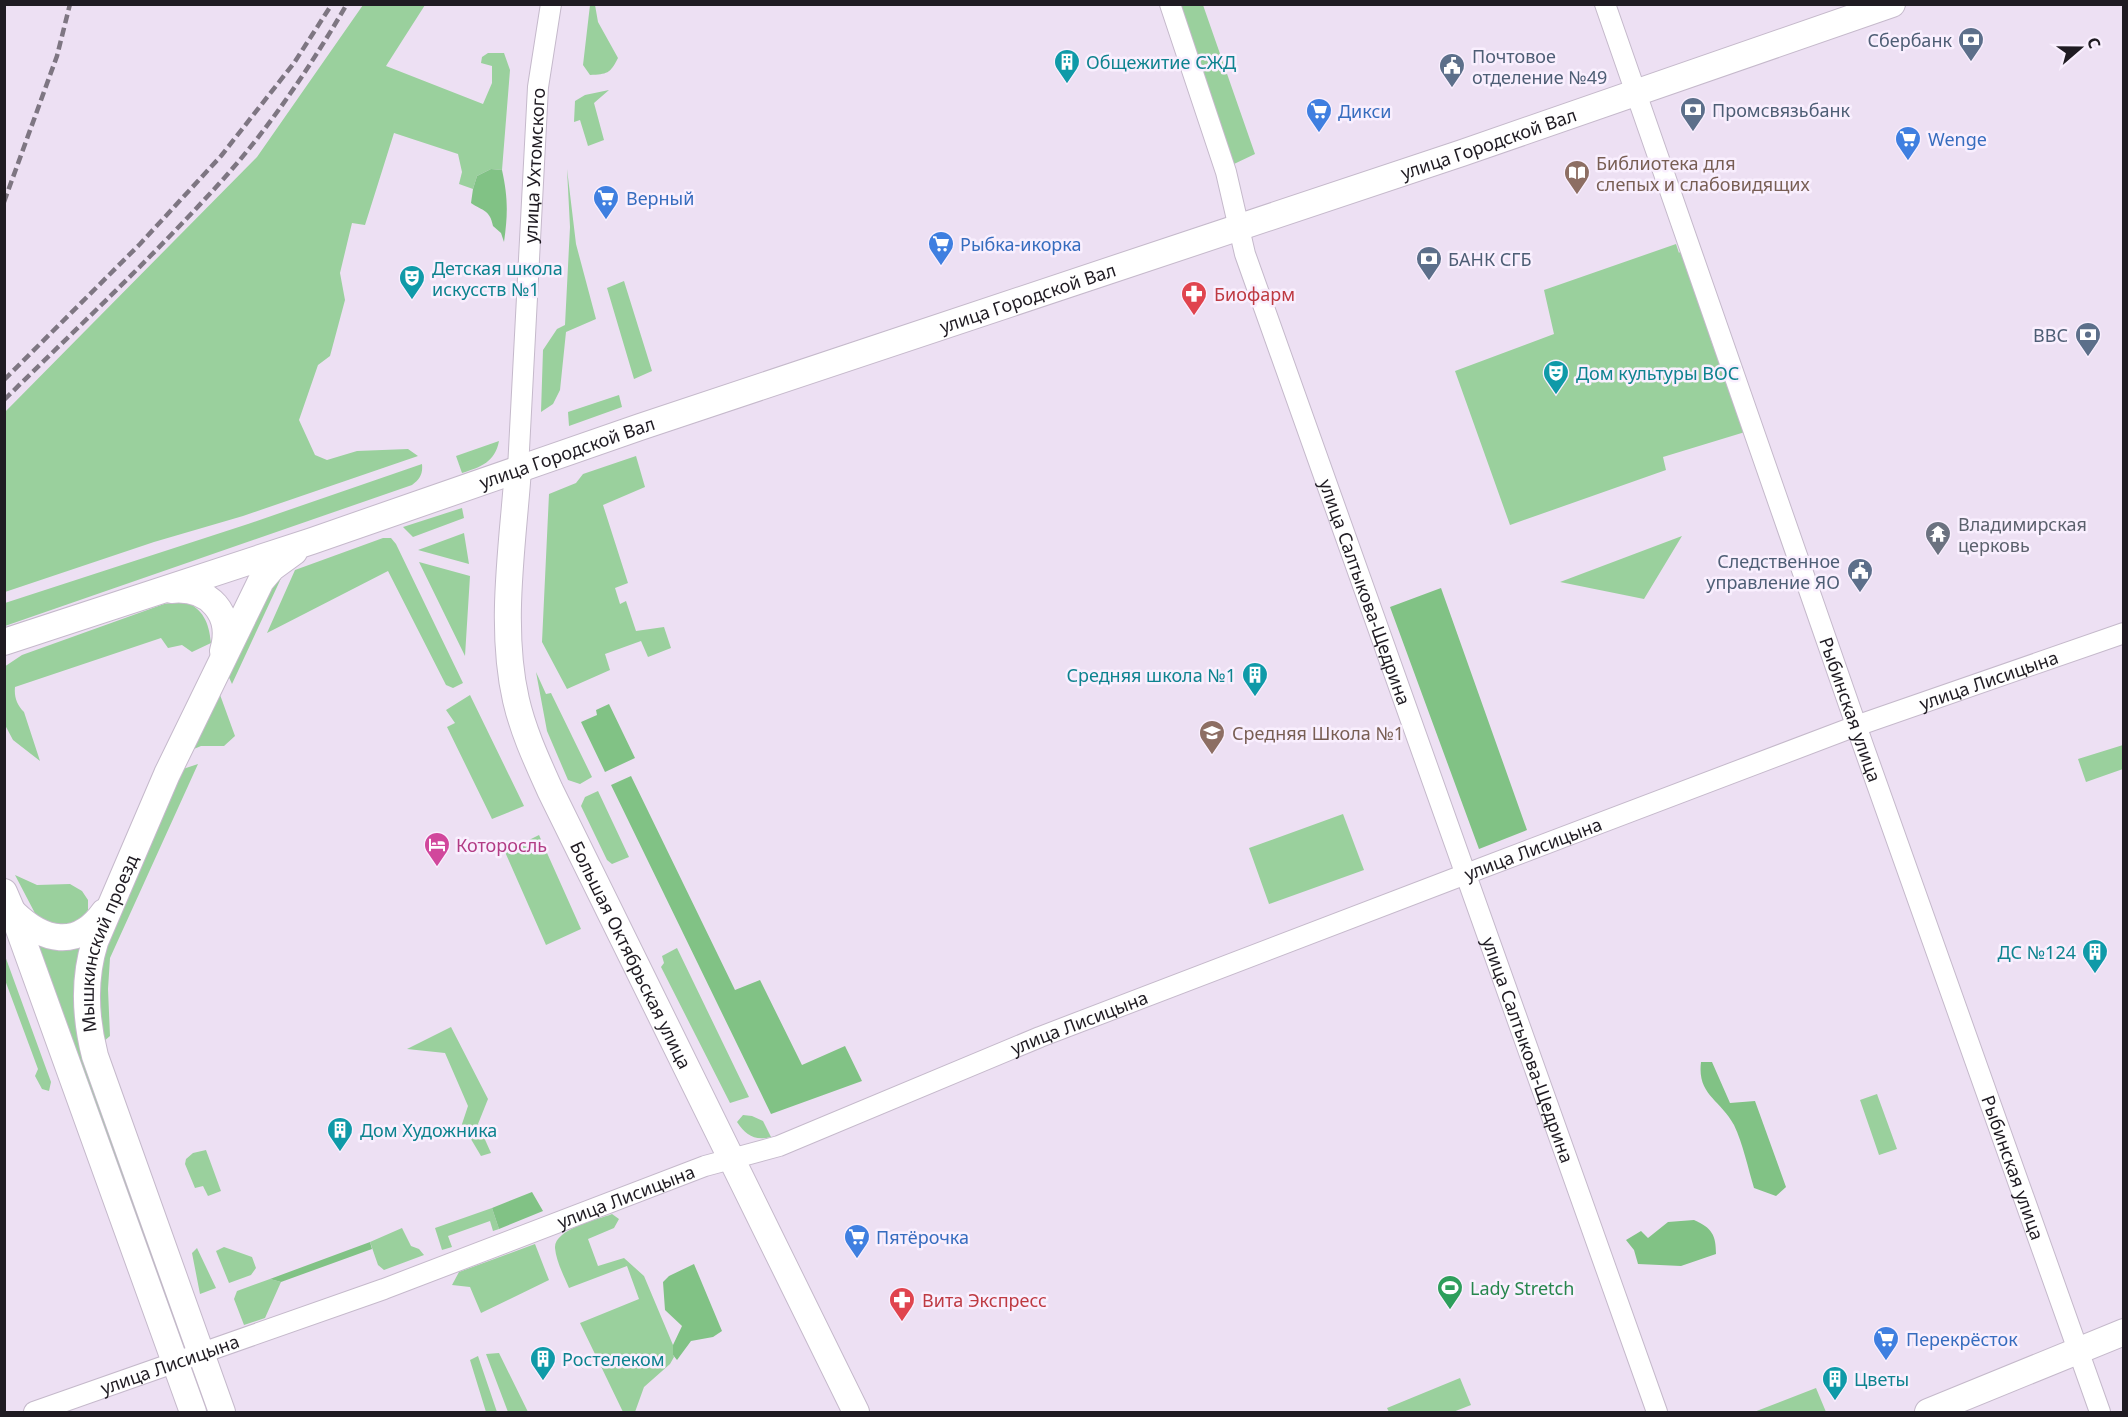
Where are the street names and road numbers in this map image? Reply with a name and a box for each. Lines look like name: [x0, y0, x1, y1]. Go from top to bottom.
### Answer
street label: улица Ухтомского: [518, 87, 550, 244]
street label: улица Городской Вал: [1398, 102, 1580, 185]
street label: улица Городской Вал: [936, 257, 1119, 338]
street label: улица Городской Вал: [476, 411, 658, 494]
street label: улица Салтыкова-Щедрина: [1314, 476, 1416, 708]
street label: Рыбинская улица: [1814, 634, 1887, 785]
street label: улица Лисицына: [1916, 645, 2061, 715]
street label: улица Лисицына: [1461, 812, 1605, 886]
street label: Большая Октябрьская улица: [565, 837, 697, 1073]
street label: Мышкинский проезд: [75, 851, 143, 1034]
street label: улица Салтыкова-Щедрина: [1477, 934, 1579, 1166]
street label: улица Лисицына: [1007, 985, 1151, 1060]
street label: Рыбинская улица: [1976, 1092, 2050, 1243]
street label: улица Лисицына: [554, 1159, 698, 1234]
street label: улица Лисицына: [97, 1329, 242, 1400]

